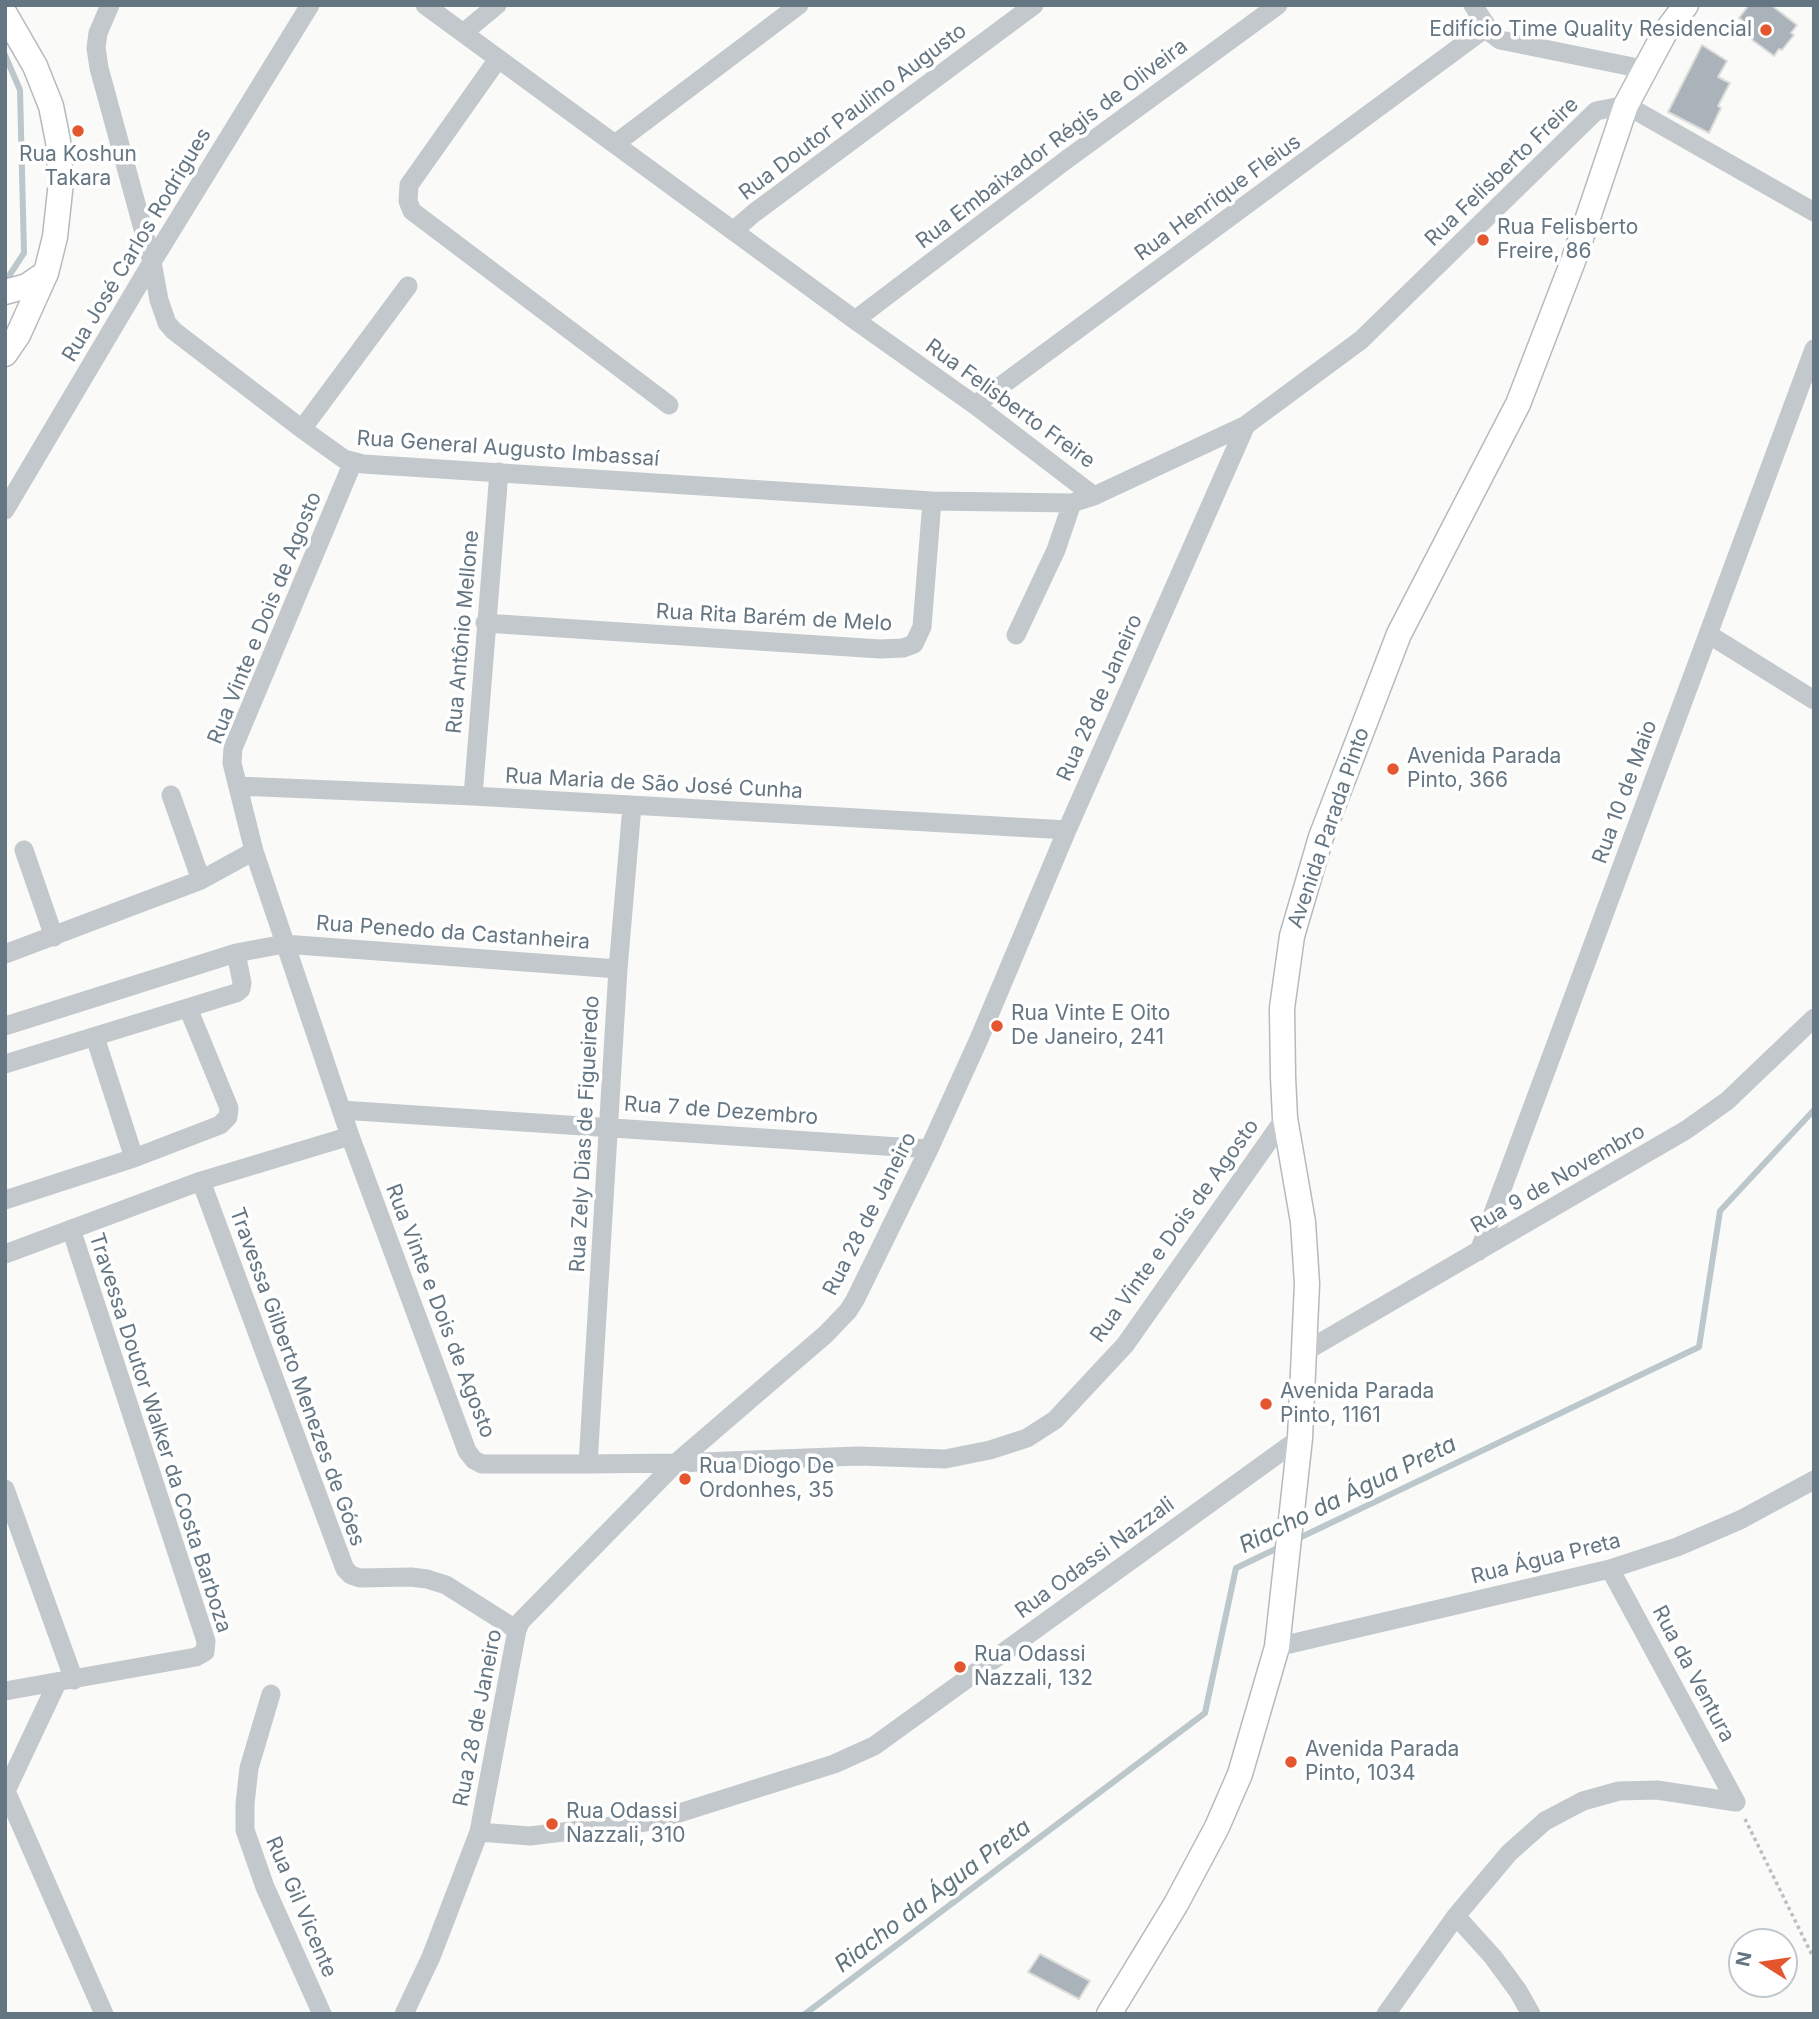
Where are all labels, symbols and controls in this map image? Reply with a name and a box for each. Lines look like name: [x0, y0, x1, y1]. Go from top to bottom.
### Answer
place label: Edifício Time Quality Residencial: [1429, 17, 1752, 43]
street label: Rua Doutor Paulino Augusto: [734, 18, 972, 206]
marker: Edifício Time Quality Residencial: [1758, 22, 1774, 38]
street label: Rua Embaixador Régis de Oliveira: [911, 34, 1193, 254]
street label: Rua Felisberto Freire: [1420, 92, 1584, 252]
marker: Rua Koshun Takara: [70, 123, 86, 139]
street label: Rua José Carlos Rodrigues: [57, 124, 217, 366]
street label: Rua Henrique Fleius: [1130, 129, 1306, 267]
place label: Rua Koshun Takara: [19, 142, 137, 192]
place label: Rua Felisberto Freire, 86: [1497, 215, 1638, 265]
marker: Rua Felisberto Freire, 86: [1475, 232, 1491, 248]
street label: Rua Felisberto Freire: [920, 334, 1100, 474]
street label: Rua General Augusto Imbassaí: [356, 426, 660, 472]
street label: Rua Vinte e Dois de Agosto: [203, 488, 327, 748]
street label: Rua Antônio Mellone: [442, 529, 484, 735]
street label: Rua Rita Barém de Melo: [655, 599, 893, 637]
street label: Rua 28 de Janeiro: [1052, 611, 1148, 785]
street label: Rua 10 de Maio: [1587, 717, 1663, 867]
street label: Avenida Parada Pinto: [1283, 724, 1375, 932]
place label: Avenida Parada Pinto, 366: [1407, 744, 1561, 794]
marker: Avenida Parada Pinto, 366: [1385, 761, 1401, 777]
street label: Rua Maria de São José Cunha: [504, 764, 804, 804]
street label: Rua Penedo da Castanheira: [315, 911, 591, 955]
street label: Rua Zely Dias de Figueiredo: [565, 995, 605, 1273]
place label: Rua Vinte E Oito De Janeiro, 241: [1011, 1001, 1170, 1051]
marker: Rua Vinte E Oito De Janeiro, 241: [989, 1018, 1005, 1034]
street label: Rua 7 de Dezembro: [623, 1092, 819, 1130]
street label: Rua Vinte e Dois de Agosto: [1086, 1114, 1264, 1348]
street label: Rua 9 de Novembro: [1467, 1119, 1649, 1239]
street label: Rua 28 de Janeiro: [818, 1128, 922, 1300]
street label: Rua Vinte e Dois de Agosto: [380, 1181, 500, 1441]
street label: Travessa Gilberto Menezes de Góes: [224, 1204, 370, 1550]
street label: Travessa Doutor Walker da Costa Barboza: [83, 1230, 237, 1636]
place label: Avenida Parada Pinto, 1161: [1280, 1379, 1434, 1429]
marker: Avenida Parada Pinto, 1161: [1258, 1396, 1274, 1412]
water label: Riacho da Água Preta: [1235, 1430, 1461, 1560]
place label: Rua Diogo De Ordonhes, 35: [699, 1454, 834, 1504]
marker: Rua Diogo De Ordonhes, 35: [677, 1471, 693, 1487]
street label: Rua Odassi Nazzali: [1011, 1492, 1179, 1624]
street label: Rua Água Preta: [1469, 1528, 1623, 1590]
street label: Rua da Ventura: [1646, 1601, 1740, 1747]
street label: Rua 28 de Janeiro: [448, 1627, 508, 1809]
place label: Rua Odassi Nazzali, 132: [974, 1642, 1093, 1692]
marker: Rua Odassi Nazzali, 132: [952, 1659, 968, 1675]
place label: Avenida Parada Pinto, 1034: [1305, 1737, 1459, 1787]
marker: Avenida Parada Pinto, 1034: [1283, 1754, 1299, 1770]
place label: Rua Odassi Nazzali, 310: [566, 1799, 685, 1849]
water label: Riacho da Água Preta: [830, 1813, 1036, 1979]
marker: Rua Odassi Nazzali, 310: [544, 1816, 560, 1832]
street label: Rua Gil Vicente: [260, 1833, 342, 1981]
north arrow: [1728, 1928, 1798, 1998]
text: N: [1731, 1949, 1757, 1968]

